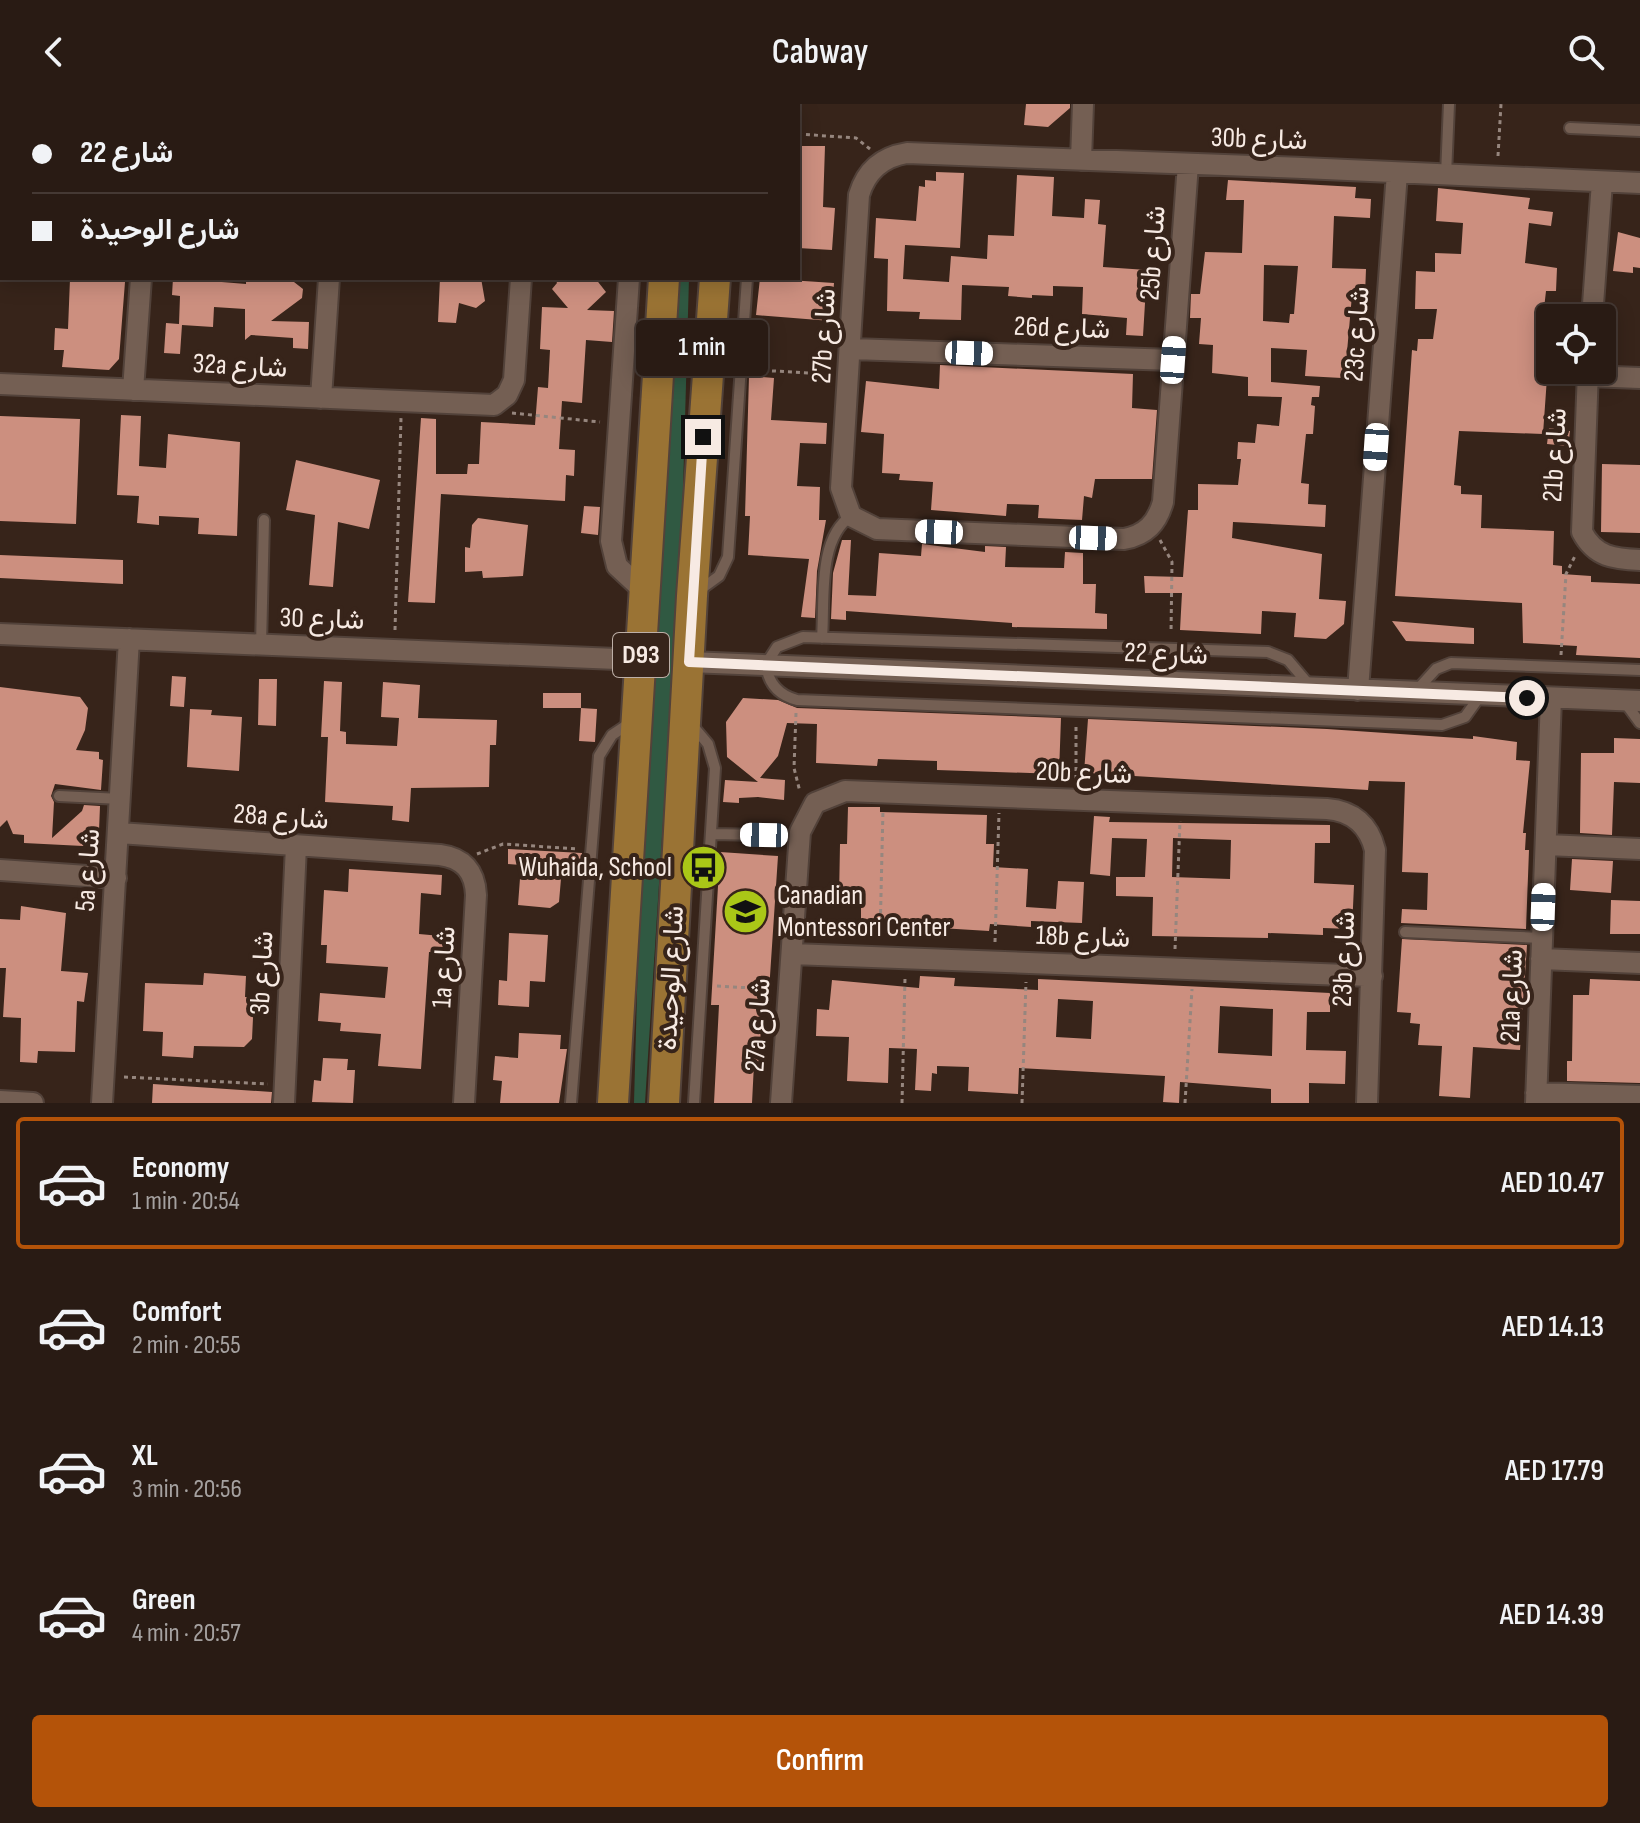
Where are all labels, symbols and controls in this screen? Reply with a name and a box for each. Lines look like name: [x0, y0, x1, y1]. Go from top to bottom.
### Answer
icon: back: [32, 30, 76, 74]
icon: search: [1564, 30, 1608, 74]
text: Cabway: [772, 31, 868, 74]
street label: 30b شارع: [1210, 121, 1308, 158]
text: شارع 22: [80, 135, 173, 171]
street label: 25b شارع: [1133, 204, 1174, 302]
text: شارع الوحيدة: [80, 212, 239, 248]
street label: 23c شارع: [1337, 285, 1378, 383]
street label: 27b شارع: [805, 288, 844, 384]
map controls: [1536, 304, 1616, 384]
button: locate: [1536, 304, 1616, 384]
street label: 26d شارع: [1013, 310, 1111, 347]
callout: 1 min: [637, 321, 769, 377]
text: 1 min: [678, 332, 726, 363]
car: [1159, 335, 1187, 385]
car: [945, 340, 993, 366]
street label: 32a شارع: [192, 347, 288, 386]
street label: 21b شارع: [1536, 407, 1575, 503]
route end: [685, 419, 721, 455]
car: [1362, 422, 1390, 472]
car: [915, 519, 963, 545]
car: [1069, 525, 1117, 551]
street label: شارع 30: [279, 601, 365, 638]
road number: D93: [613, 633, 669, 677]
street label: شارع 22: [1123, 636, 1208, 673]
route start: [1509, 680, 1545, 716]
street label: 20b شارع: [1035, 755, 1133, 792]
street label: 28a شارع: [232, 797, 330, 838]
car: [740, 823, 788, 847]
street label: 5a شارع: [69, 828, 108, 913]
bus stop icon: Wuhaida, School: [679, 843, 727, 891]
place label: Wuhaida, School: [519, 851, 672, 884]
place label: Canadian Montessori Center: [777, 879, 951, 944]
car: [1530, 883, 1556, 931]
school or university icon: Canadian Montessori Center: [722, 887, 770, 935]
street label: شارع الوحيدة: [651, 905, 692, 1051]
street label: 23b شارع: [1326, 911, 1363, 1007]
street label: 18b شارع: [1035, 919, 1131, 956]
street label: 1a شارع: [425, 925, 464, 1009]
street label: 3b شارع: [243, 930, 282, 1016]
street label: 21a شارع: [1494, 949, 1531, 1043]
street label: 27a شارع: [738, 977, 779, 1073]
icon: car: [36, 1147, 108, 1219]
text: Economy: [132, 1150, 229, 1186]
text: AED 10.47: [1501, 1165, 1604, 1201]
text: 1 min · 20:54: [132, 1186, 240, 1217]
icon: car: [36, 1291, 108, 1363]
text: Comfort: [132, 1294, 222, 1330]
text: AED 14.13: [1502, 1309, 1604, 1345]
text: 2 min · 20:55: [132, 1330, 241, 1361]
icon: car: [36, 1435, 108, 1507]
text: XL: [132, 1438, 158, 1474]
text: AED 17.79: [1505, 1453, 1604, 1489]
text: 3 min · 20:56: [132, 1474, 242, 1505]
icon: car: [36, 1579, 108, 1651]
text: Green: [132, 1582, 196, 1618]
text: AED 14.39: [1500, 1597, 1604, 1633]
text: 4 min · 20:57: [132, 1618, 241, 1649]
button: Confirm: [32, 1715, 1608, 1807]

